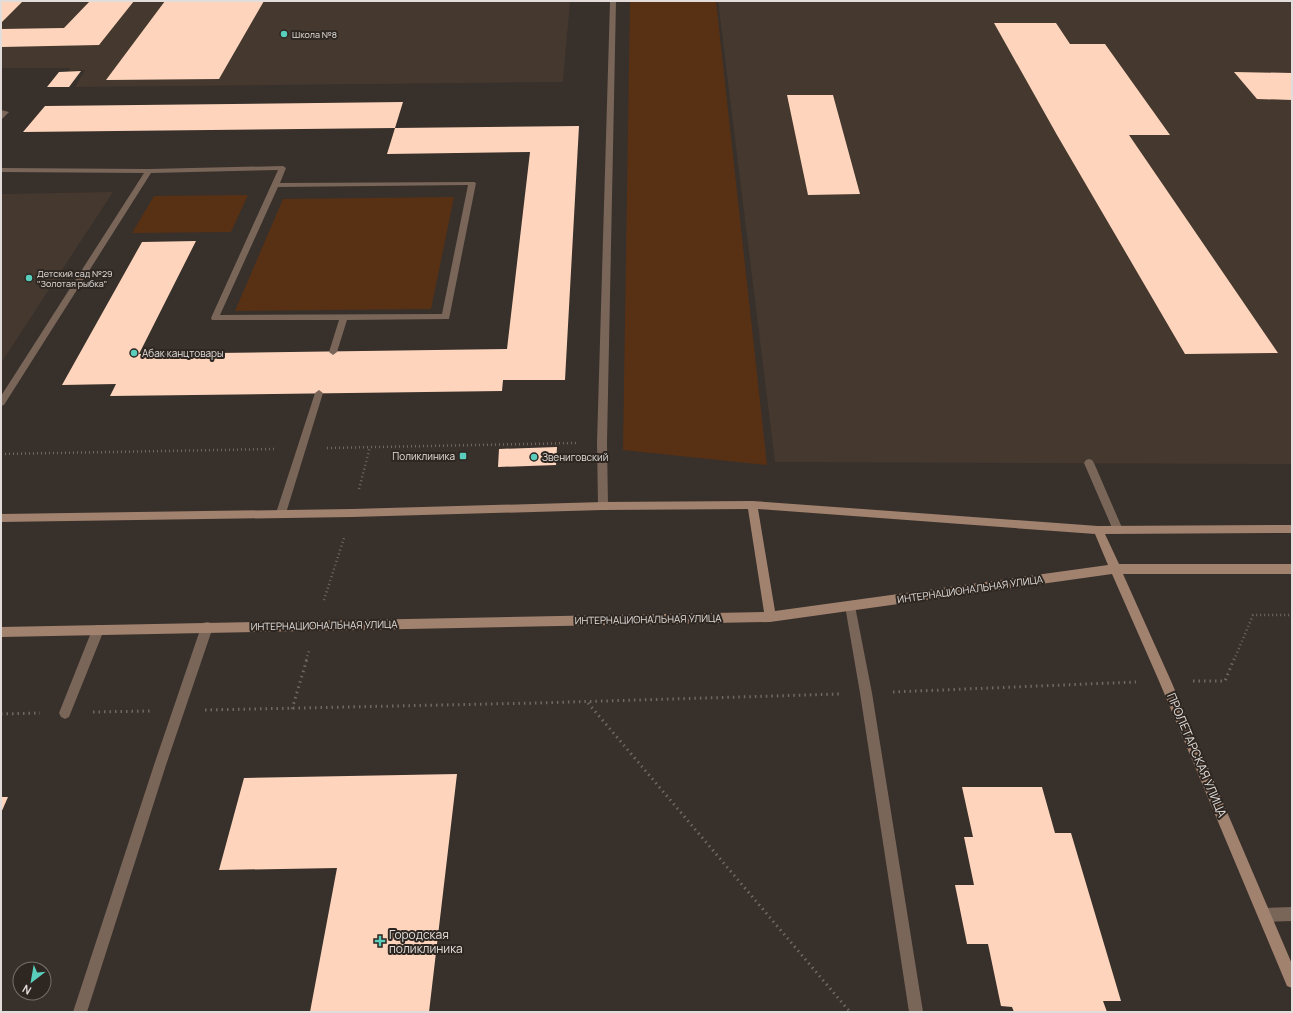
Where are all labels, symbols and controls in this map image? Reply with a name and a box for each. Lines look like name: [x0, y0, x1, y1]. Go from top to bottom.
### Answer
place label: Школа №8: [292, 28, 337, 41]
marker: Школа №8: [279, 29, 289, 39]
place label: Детский сад №29 "Золотая рыбка": [37, 267, 113, 290]
marker: Детский сад №29 "Золотая рыбка": [24, 273, 34, 283]
place label: Абак канцтовары: [142, 346, 224, 360]
marker: Абак канцтовары: [129, 348, 139, 358]
place label: Поликлиника: [392, 449, 455, 463]
place label: Звениговский: [542, 450, 608, 464]
marker: Поликлиника: [458, 451, 468, 461]
marker: Звениговский: [529, 452, 539, 462]
street label: ИНТЕРНАЦИОНАЛЬНАЯ УЛИЦА: [896, 572, 1044, 606]
street label: ИНТЕРНАЦИОНАЛЬНАЯ УЛИЦА: [574, 611, 722, 627]
street label: ИНТЕРНАЦИОНАЛЬНАЯ УЛИЦА: [250, 617, 398, 633]
street label: ПРОЛЕТАРСКАЯ УЛИЦА: [1163, 690, 1231, 820]
place label: Городская поликлиника: [389, 926, 463, 957]
marker: Городская поликлиника: [374, 935, 386, 947]
north arrow: [12, 961, 52, 1001]
text: N: [19, 981, 34, 998]

